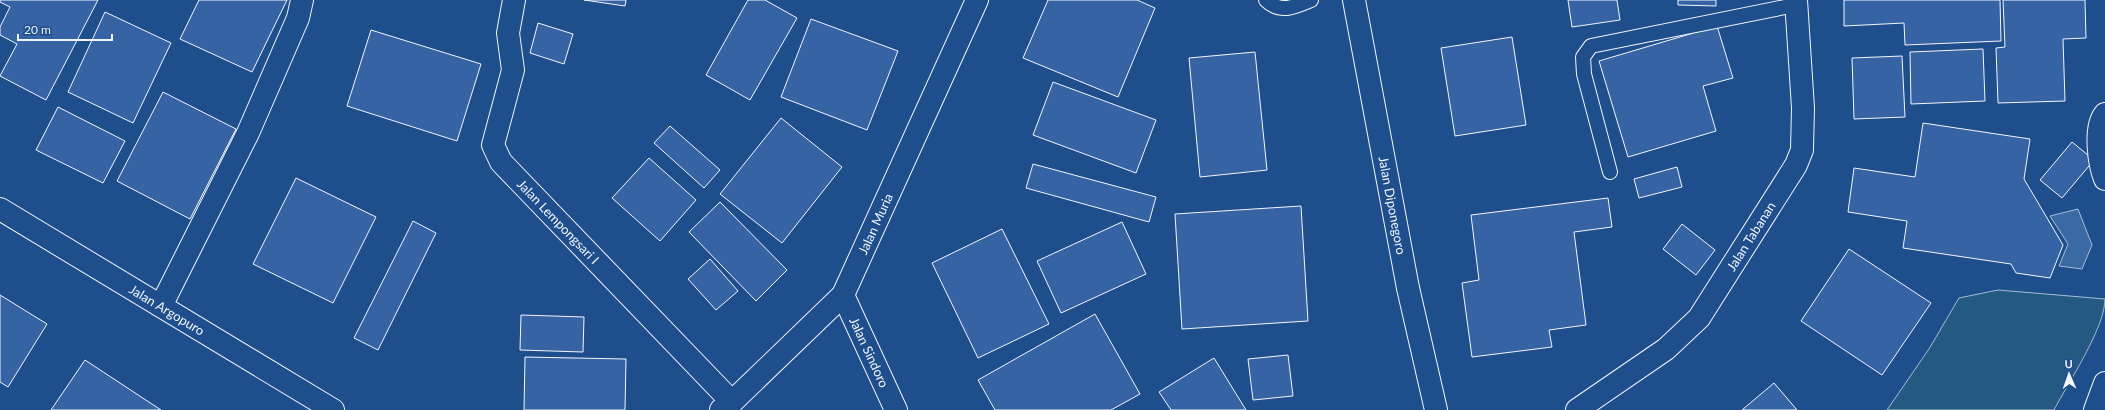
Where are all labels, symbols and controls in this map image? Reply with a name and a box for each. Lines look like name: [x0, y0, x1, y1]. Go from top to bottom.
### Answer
scale bar: [18, 16, 112, 42]
text: 20 m: [24, 22, 51, 37]
street label: Jalan Diponegoro: [1375, 155, 1410, 256]
street label: Jalan Lempongsari I: [514, 176, 603, 267]
street label: Jalan Muria: [855, 191, 896, 257]
street label: Jalan Tabanan: [1723, 199, 1779, 274]
street label: Jalan Argopuro: [126, 281, 208, 339]
street label: Jalan Sindoro: [846, 314, 892, 390]
north arrow: [2049, 354, 2089, 394]
text: U: [2064, 357, 2073, 370]

